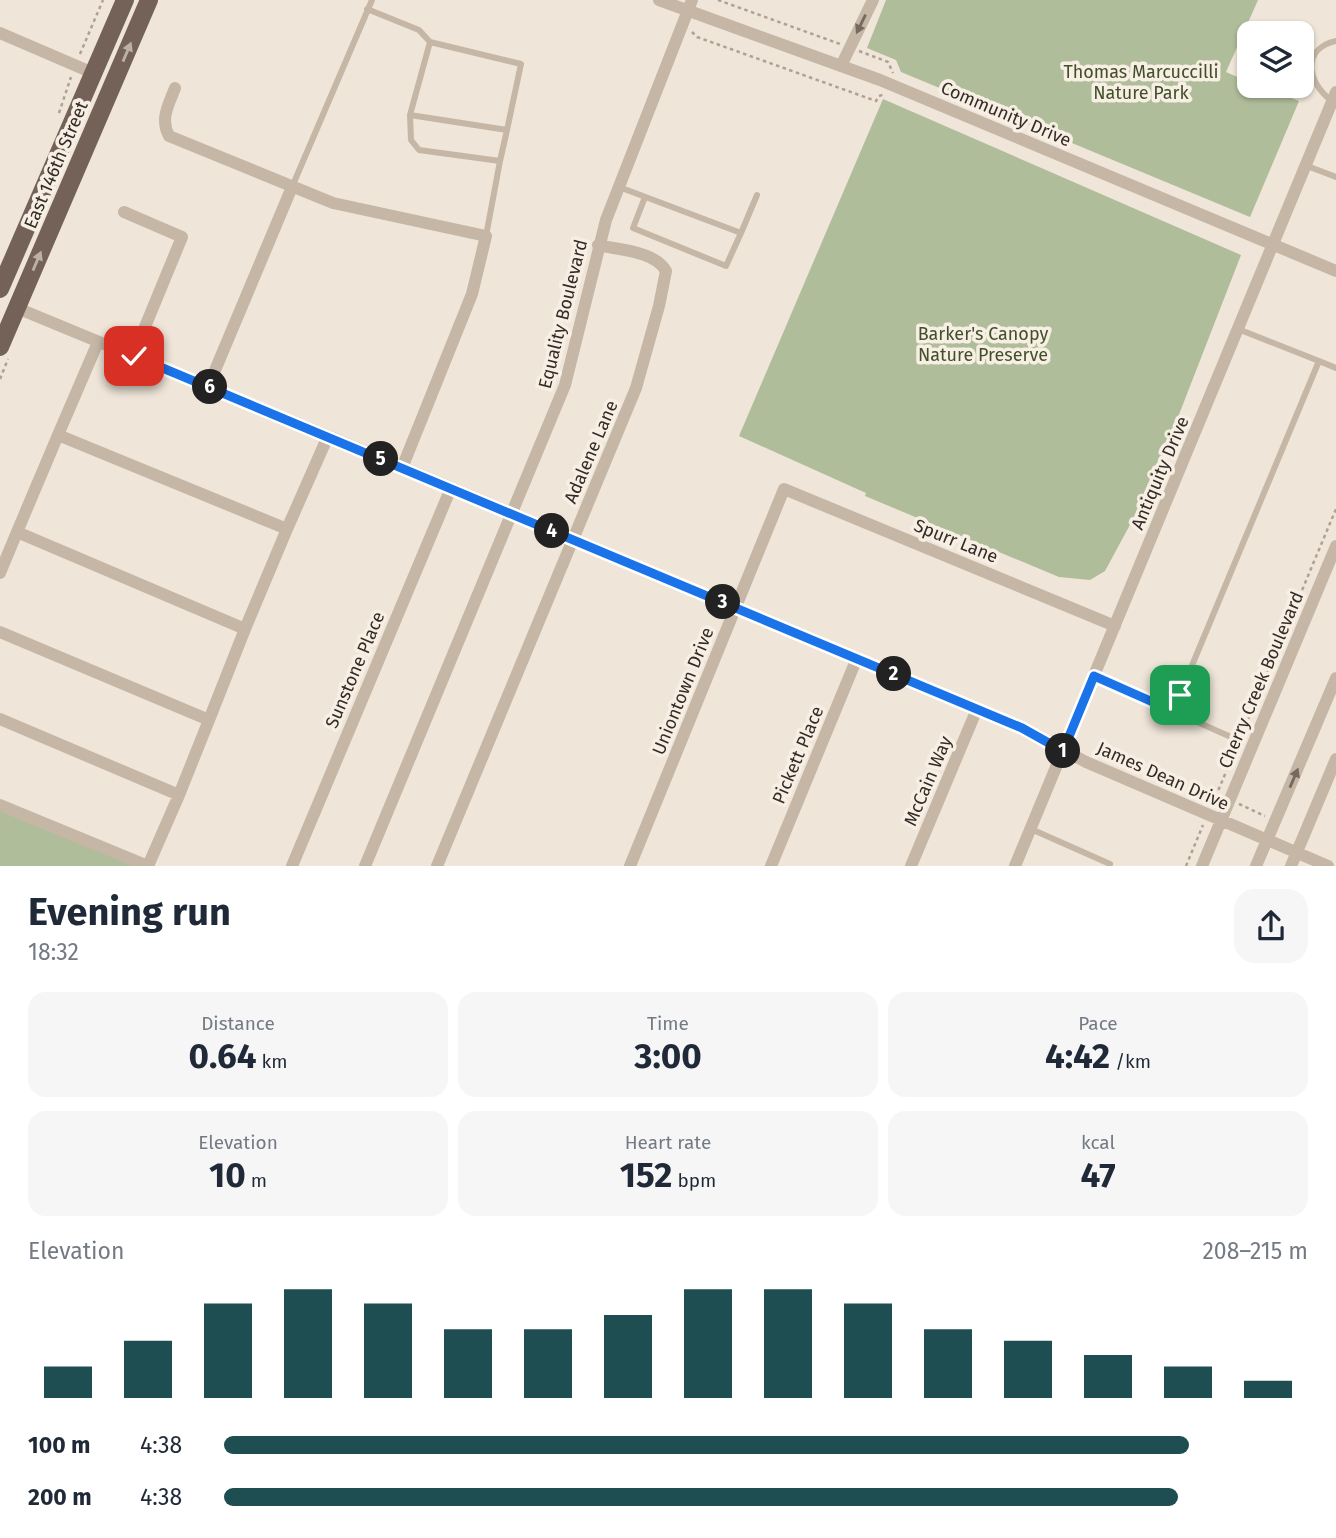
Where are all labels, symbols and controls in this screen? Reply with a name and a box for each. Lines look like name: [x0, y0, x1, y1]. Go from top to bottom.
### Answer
one-way arrow: [856, 14, 867, 34]
map controls: [1237, 21, 1314, 98]
button: layers: [1237, 21, 1314, 98]
one-way arrow: [122, 42, 133, 63]
park label: Thomas Marcuccilli Nature Park: [1063, 61, 1219, 104]
street label: Community Drive: [938, 77, 1074, 151]
street label: East 146th Street: [19, 98, 93, 232]
street label: Equality Boulevard: [534, 237, 592, 391]
one-way arrow: [32, 251, 43, 272]
park label: Barker's Canopy Nature Preserve: [918, 323, 1049, 366]
pin: [104, 326, 164, 386]
icon: check: [115, 337, 153, 375]
pin: 6: [192, 370, 228, 404]
text: 6: [204, 375, 215, 398]
street label: Adalene Lane: [559, 397, 623, 507]
street label: Antiquity Drive: [1126, 413, 1194, 533]
pin: 5: [364, 442, 398, 476]
text: 5: [375, 447, 386, 470]
pin: 4: [534, 514, 570, 548]
street label: Spurr Lane: [911, 514, 1001, 568]
text: 4: [546, 519, 557, 542]
pin: 3: [706, 584, 740, 620]
street label: Cherry Creek Boulevard: [1214, 588, 1308, 772]
text: 3: [718, 590, 727, 613]
street label: Sunstone Place: [321, 608, 389, 732]
street label: Uniontown Drive: [647, 624, 719, 758]
pin: 2: [876, 656, 912, 692]
text: 2: [889, 662, 898, 685]
pin: [1150, 665, 1210, 725]
icon: arrive: [1161, 676, 1199, 714]
street label: Pickett Place: [768, 703, 828, 807]
street label: McCain Way: [899, 733, 957, 829]
pin: 1: [1046, 734, 1080, 768]
street label: James Dean Drive: [1094, 737, 1232, 815]
text: 1: [1058, 739, 1067, 762]
one-way arrow: [1288, 768, 1300, 788]
text: Evening run: [28, 889, 231, 935]
button: share: [1234, 889, 1308, 963]
text: 18:32: [28, 938, 79, 966]
text: Distance: [201, 1012, 275, 1035]
text: Time: [647, 1012, 689, 1035]
text: Pace: [1078, 1012, 1118, 1035]
text: 0.64: [188, 1035, 257, 1077]
text: 3:00: [634, 1035, 702, 1077]
text: 4:42: [1045, 1035, 1110, 1077]
text: km: [257, 1050, 288, 1073]
text: /km: [1110, 1050, 1151, 1073]
text: Elevation: [198, 1131, 278, 1154]
text: Heart rate: [625, 1131, 711, 1154]
text: kcal: [1081, 1131, 1115, 1154]
text: 10: [209, 1154, 246, 1196]
text: 152: [620, 1154, 672, 1196]
text: 47: [1080, 1154, 1116, 1196]
text: m: [246, 1169, 267, 1192]
text: bpm: [672, 1169, 716, 1192]
text: Elevation: [28, 1237, 124, 1265]
text: 208–215 m: [1202, 1237, 1308, 1265]
text: 100 m: [28, 1431, 90, 1459]
text: 4:38: [140, 1431, 182, 1459]
text: 200 m: [28, 1483, 92, 1511]
text: 4:38: [140, 1483, 182, 1511]

